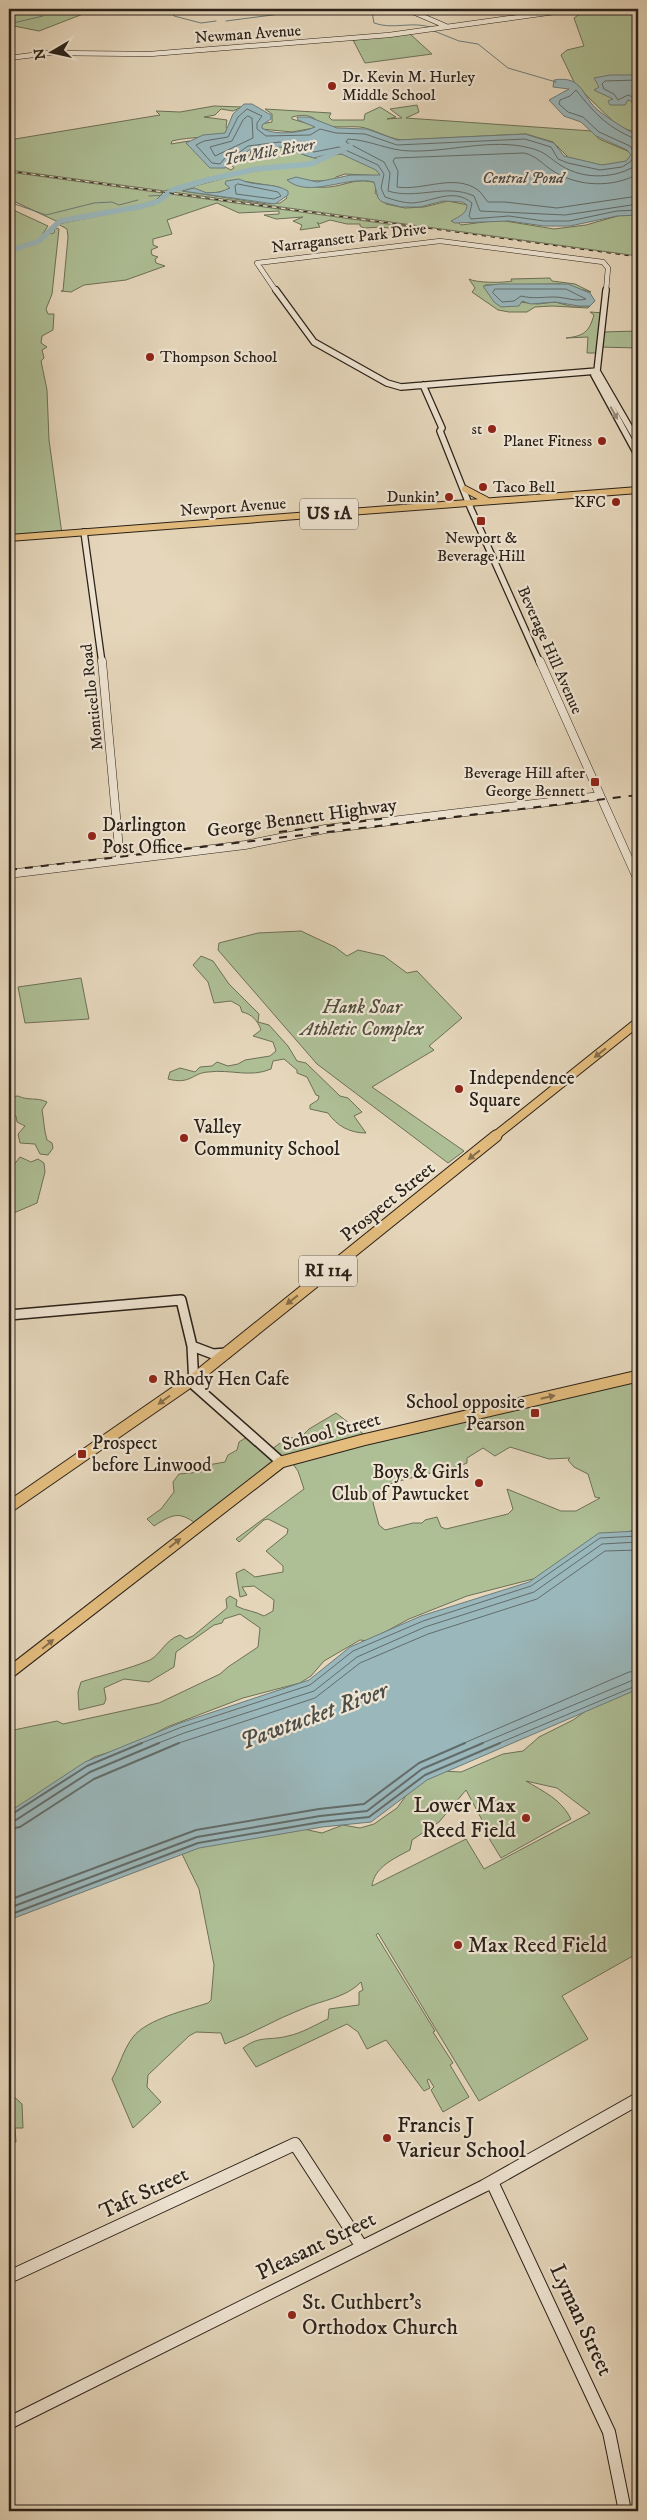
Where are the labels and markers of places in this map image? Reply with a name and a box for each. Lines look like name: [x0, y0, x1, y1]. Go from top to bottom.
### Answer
place label: Dr. Kevin M. Hurley Middle School: [342, 67, 476, 105]
marker: Dr. Kevin M. Hurley Middle School: [326, 80, 338, 92]
place label: Thompson School: [160, 347, 277, 367]
marker: Thompson School: [144, 351, 156, 363]
place label: st: [472, 419, 482, 439]
marker: st: [486, 423, 498, 435]
place label: Planet Fitness: [503, 431, 592, 451]
marker: Planet Fitness: [596, 435, 608, 447]
place label: Taco Bell: [493, 477, 555, 497]
marker: Taco Bell: [477, 481, 489, 493]
place label: Dunkin': [387, 487, 439, 507]
marker: Dunkin': [443, 491, 455, 503]
place label: KFC: [574, 492, 606, 512]
marker: KFC: [610, 496, 622, 508]
marker: Newport & Beverage Hill: [475, 515, 487, 527]
place label: Newport & Beverage Hill: [437, 528, 525, 566]
place label: Beverage Hill after George Bennett: [464, 763, 585, 801]
marker: Beverage Hill after George Bennett: [589, 776, 601, 788]
place label: Darlington Post Office: [102, 814, 186, 859]
marker: Darlington Post Office: [86, 830, 98, 842]
place label: Independence Square: [469, 1067, 575, 1113]
marker: Independence Square: [453, 1083, 465, 1095]
place label: Valley Community School: [193, 1116, 340, 1161]
marker: Valley Community School: [178, 1132, 190, 1144]
place label: Rhody Hen Cafe: [163, 1368, 289, 1391]
marker: Rhody Hen Cafe: [147, 1373, 159, 1385]
place label: School opposite Pearson: [406, 1391, 525, 1436]
marker: School opposite Pearson: [529, 1407, 541, 1419]
place label: Prospect before Linwood: [92, 1432, 212, 1477]
marker: Prospect before Linwood: [76, 1448, 88, 1460]
place label: Boys & Girls Club of Pawtucket: [331, 1461, 469, 1506]
marker: Boys & Girls Club of Pawtucket: [473, 1477, 485, 1489]
place label: Lower Max Reed Field: [413, 1792, 516, 1844]
marker: Lower Max Reed Field: [520, 1812, 532, 1824]
place label: Max Reed Field: [468, 1932, 607, 1959]
marker: Max Reed Field: [452, 1939, 464, 1951]
place label: Francis J Varieur School: [396, 2112, 526, 2164]
marker: Francis J Varieur School: [381, 2132, 393, 2144]
place label: St. Cuthbert's Orthodox Church: [302, 2289, 458, 2341]
marker: St. Cuthbert's Orthodox Church: [286, 2309, 298, 2321]

